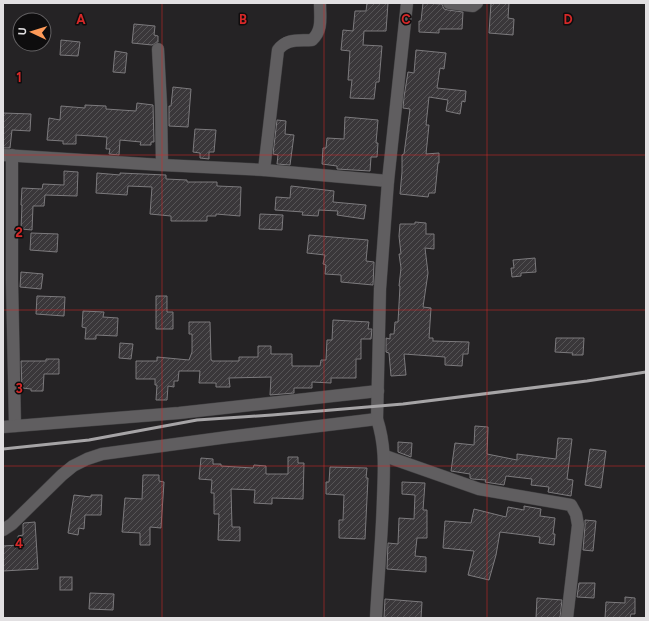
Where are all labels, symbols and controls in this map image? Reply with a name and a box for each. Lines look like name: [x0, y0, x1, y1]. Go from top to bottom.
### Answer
north arrow: [12, 12, 52, 52]
text: A: [76, 12, 86, 27]
text: B: [239, 12, 247, 27]
text: C: [401, 12, 411, 27]
text: D: [563, 12, 573, 27]
text: U: [16, 27, 29, 36]
text: 1: [16, 70, 22, 85]
text: 2: [15, 225, 23, 240]
text: 3: [15, 381, 23, 396]
text: 4: [15, 536, 23, 551]

